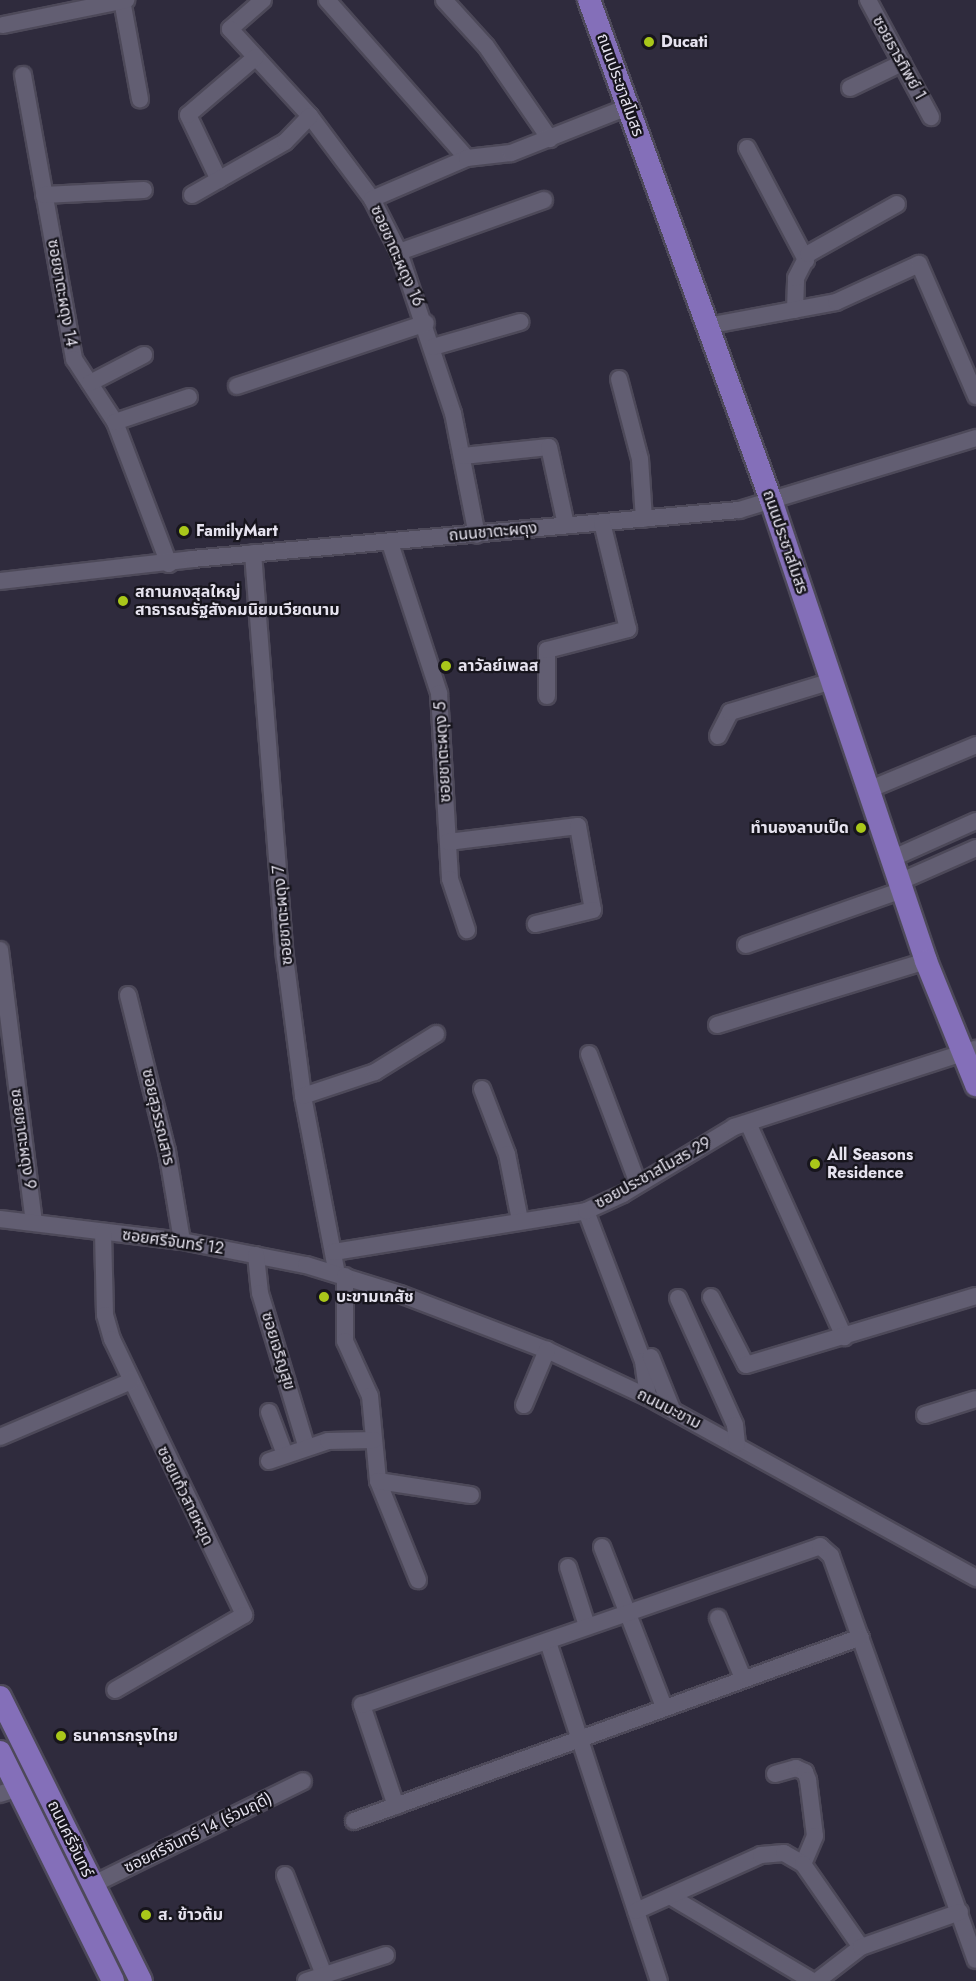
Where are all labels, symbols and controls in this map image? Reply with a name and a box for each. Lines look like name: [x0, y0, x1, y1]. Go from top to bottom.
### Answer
street label: ซอยธารทิพย์ 1: [868, 13, 930, 103]
street label: ถนนประชาสโมสร: [592, 31, 648, 139]
place label: Ducati: [661, 32, 708, 52]
marker: Ducati: [642, 35, 656, 49]
street label: ซอยชาตะผดุง 16: [366, 203, 428, 309]
street label: ซอยชาตะผดุง 14: [43, 238, 81, 348]
street label: ถนนประชาสโมสร: [758, 488, 812, 596]
street label: ถนนชาตะผดุง: [448, 519, 538, 545]
place label: FamilyMart: [196, 521, 278, 541]
marker: FamilyMart: [177, 524, 191, 538]
place label: สถานกงสุลใหญ่ สาธารณรัฐสังคมนิยมเวียดนาม: [135, 582, 340, 620]
marker: สถานกงสุลใหญ่ สาธารณรัฐสังคมนิยมเวียดนาม: [116, 594, 130, 608]
place label: ลาวัลย์เพลส: [458, 656, 538, 676]
marker: ลาวัลย์เพลส: [439, 659, 453, 673]
street label: ซอยชาตะผดุง 5: [431, 701, 455, 803]
place label: ทำนองลาบเป็ด: [750, 818, 849, 838]
marker: ทำนองลาบเป็ด: [854, 821, 868, 835]
street label: ซอยชาตะผดุง 7: [269, 864, 297, 966]
street label: ซอยสุวรรณสาร: [138, 1067, 178, 1167]
street label: ซอยชาตะผดุง 9: [6, 1088, 40, 1190]
street label: ซอยประชาสโมสร 29: [592, 1133, 714, 1213]
place label: All Seasons Residence: [827, 1145, 913, 1183]
marker: All Seasons Residence: [808, 1157, 822, 1171]
street label: ซอยศรีจันทร์ 12: [121, 1225, 225, 1259]
place label: บะขามเภสัช: [336, 1287, 414, 1307]
marker: บะขามเภสัช: [317, 1290, 331, 1304]
street label: ซอยเจริญสุข: [257, 1310, 299, 1392]
street label: ถนนบะขาม: [634, 1385, 704, 1433]
street label: ซอยแก้วสายหยุด: [153, 1443, 217, 1549]
place label: ธนาคารกรุงไทย: [73, 1726, 178, 1746]
marker: ธนาคารกรุงไทย: [54, 1729, 68, 1743]
street label: ซอยศรีจันทร์ 14 (ร่วมฤดี): [121, 1789, 275, 1877]
street label: ถนนศรีจันทร์: [43, 1798, 97, 1880]
place label: ส. ข้าวต้ม: [158, 1905, 223, 1925]
marker: ส. ข้าวต้ม: [139, 1908, 153, 1922]

